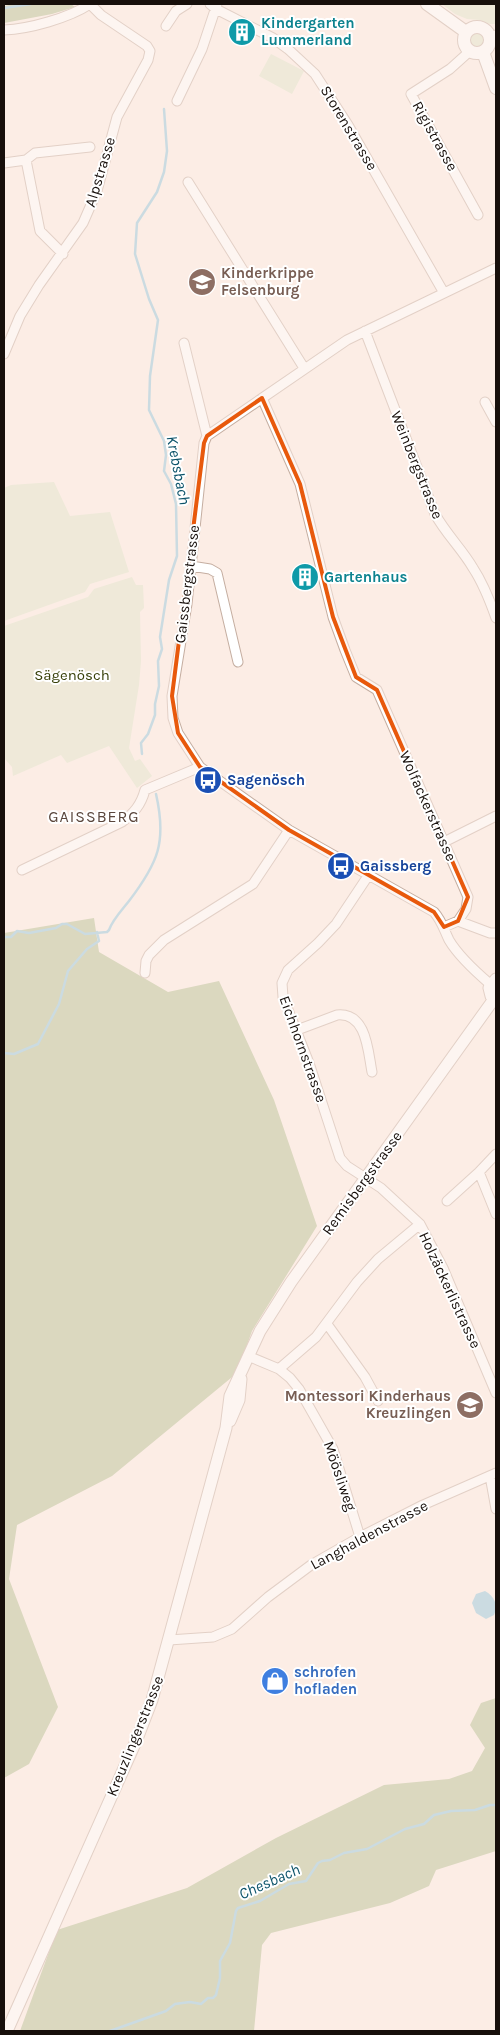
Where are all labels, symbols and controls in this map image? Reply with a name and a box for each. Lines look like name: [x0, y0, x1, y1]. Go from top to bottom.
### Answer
place label: Kindergarten Lummerland: [261, 14, 355, 49]
building icon: Kindergarten Lummerland: [227, 17, 257, 47]
street label: Storenstrasse: [317, 82, 381, 174]
street label: Rigistrasse: [408, 98, 462, 174]
street label: Alpstrasse: [81, 135, 119, 209]
place label: Kinderkrippe Felsenburg: [221, 264, 314, 299]
school or university icon: Kinderkrippe Felsenburg: [187, 267, 217, 297]
street label: Weinbergstrasse: [387, 408, 447, 522]
water label: Krebsbach: [162, 434, 195, 506]
street label: Gaissbergstrasse: [171, 524, 203, 644]
building icon: Gartenhaus: [290, 562, 320, 592]
place label: Gartenhaus: [324, 568, 408, 586]
park label: Sägenösch: [34, 666, 110, 684]
street label: Wolfackerstrasse: [396, 748, 460, 864]
bus stop icon: Sagenösch: [193, 765, 223, 795]
place label: Sagenösch: [227, 771, 305, 789]
district label: GAISSBERG: [48, 807, 140, 826]
bus stop icon: Gaissberg: [326, 851, 356, 881]
place label: Gaissberg: [360, 857, 432, 875]
street label: Eichhornstrasse: [275, 993, 331, 1105]
street label: Remisbergstrasse: [318, 1127, 406, 1239]
street label: Holzäckerlistrasse: [415, 1229, 485, 1351]
place label: Montessori Kinderhaus Kreuzlingen: [285, 1387, 451, 1422]
school or university icon: Montessori Kinderhaus Kreuzlingen: [455, 1390, 485, 1420]
street label: Möösliweg: [320, 1439, 361, 1514]
street label: Langhaldenstrasse: [307, 1496, 431, 1574]
place label: schrofen hofladen: [294, 1663, 357, 1698]
shop icon: schrofen hofladen: [260, 1666, 290, 1696]
street label: Kreuzlingerstrasse: [103, 1673, 167, 1799]
water label: Chesbach: [236, 1860, 303, 1903]

